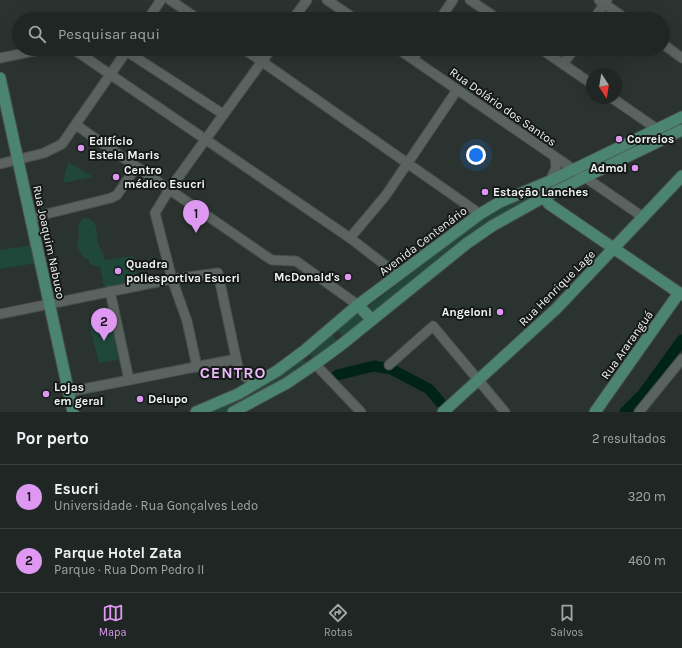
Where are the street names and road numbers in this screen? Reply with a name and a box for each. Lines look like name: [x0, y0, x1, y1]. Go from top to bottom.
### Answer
street label: Rua Dolário dos Santos: [447, 65, 559, 149]
street label: Rua Joaquim Nabuco: [30, 184, 68, 300]
street label: Avenida Centenário: [376, 204, 470, 278]
street label: Rua Henrique Lage: [516, 247, 598, 329]
street label: Rua Araranguá: [598, 308, 656, 382]

